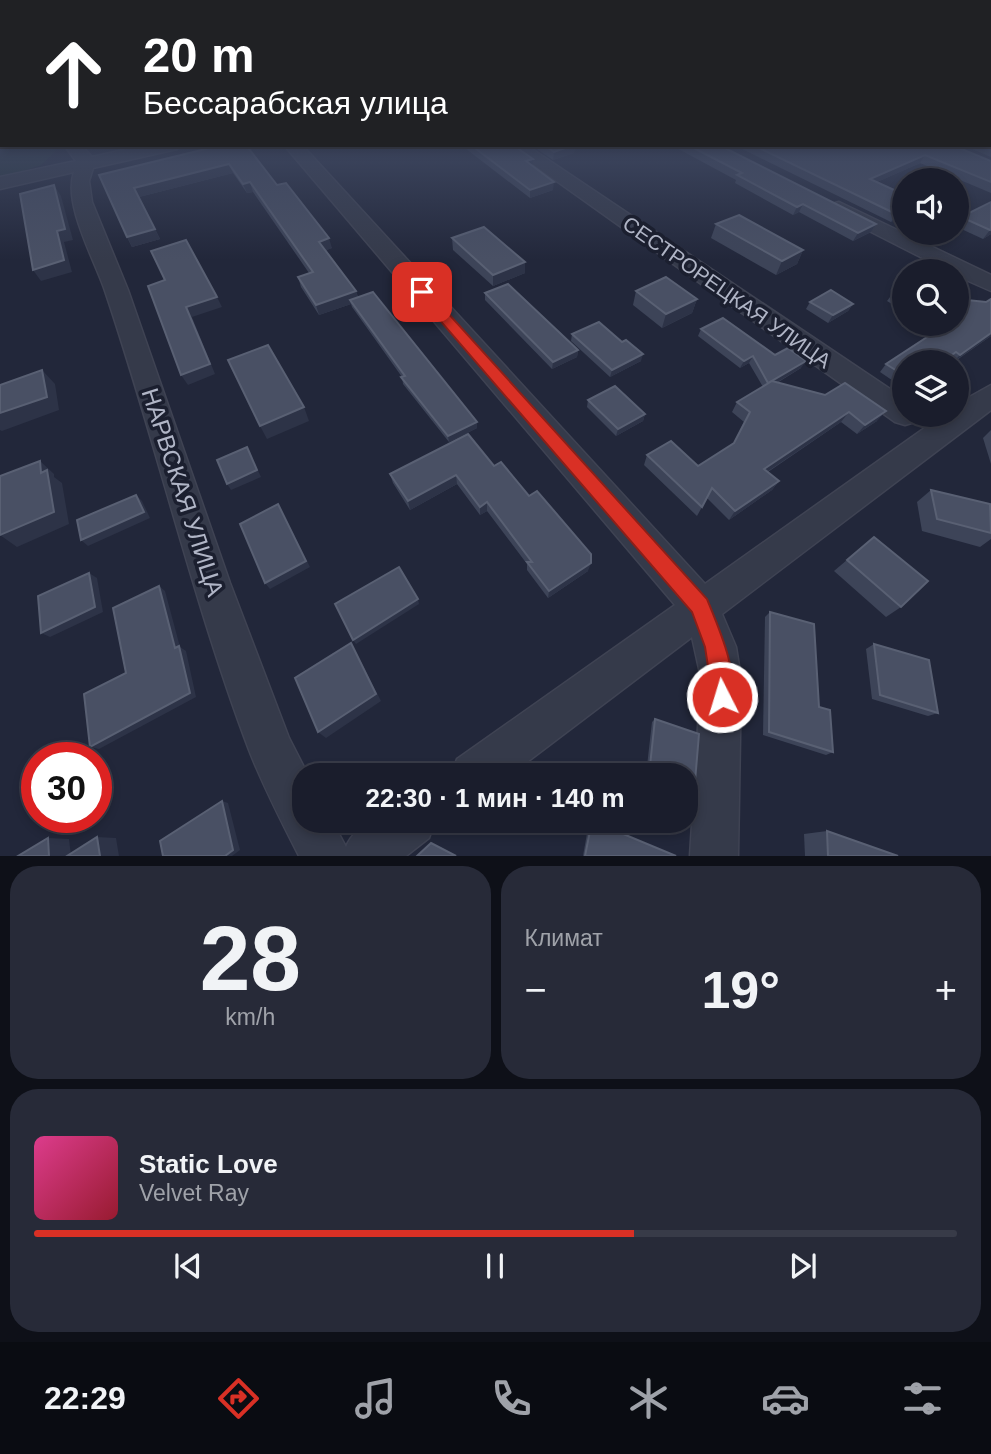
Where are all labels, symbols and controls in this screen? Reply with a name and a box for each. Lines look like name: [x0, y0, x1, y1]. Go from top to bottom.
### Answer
icon: ahead: [28, 28, 119, 119]
text: 20 m: [143, 28, 255, 82]
text: Бессарабская улица: [143, 85, 448, 121]
map controls: [892, 168, 969, 427]
button: sound: [892, 168, 969, 245]
street label: СЕСТРОРЕЦКАЯ УЛИЦА: [619, 211, 835, 373]
button: search: [892, 259, 969, 336]
pin: [392, 262, 452, 322]
icon: arrive: [403, 273, 441, 311]
button: layers: [892, 350, 969, 427]
street label: НАРВСКАЯ УЛИЦА: [137, 385, 229, 599]
position arrow: [685, 660, 759, 734]
speed limit sign: 30: [21, 742, 112, 833]
text: 22:30 · 1 мин · 140 m: [365, 783, 625, 813]
text: 28: [200, 908, 301, 1009]
text: Климат: [525, 925, 603, 951]
text: 19°: [701, 961, 780, 1019]
text: −: [525, 969, 547, 1011]
text: +: [935, 969, 957, 1011]
text: km/h: [225, 1004, 275, 1030]
text: Static Love: [139, 1149, 278, 1179]
text: Velvet Ray: [139, 1180, 249, 1206]
icon: previous: [169, 1247, 207, 1285]
icon: pause: [476, 1247, 514, 1285]
icon: next: [784, 1247, 822, 1285]
icon: directions: [214, 1374, 263, 1423]
icon: music: [351, 1374, 400, 1423]
icon: phone: [487, 1374, 536, 1423]
icon: climate: [624, 1374, 673, 1423]
icon: car: [761, 1374, 810, 1423]
icon: filters: [898, 1374, 947, 1423]
text: 22:29: [44, 1380, 126, 1416]

